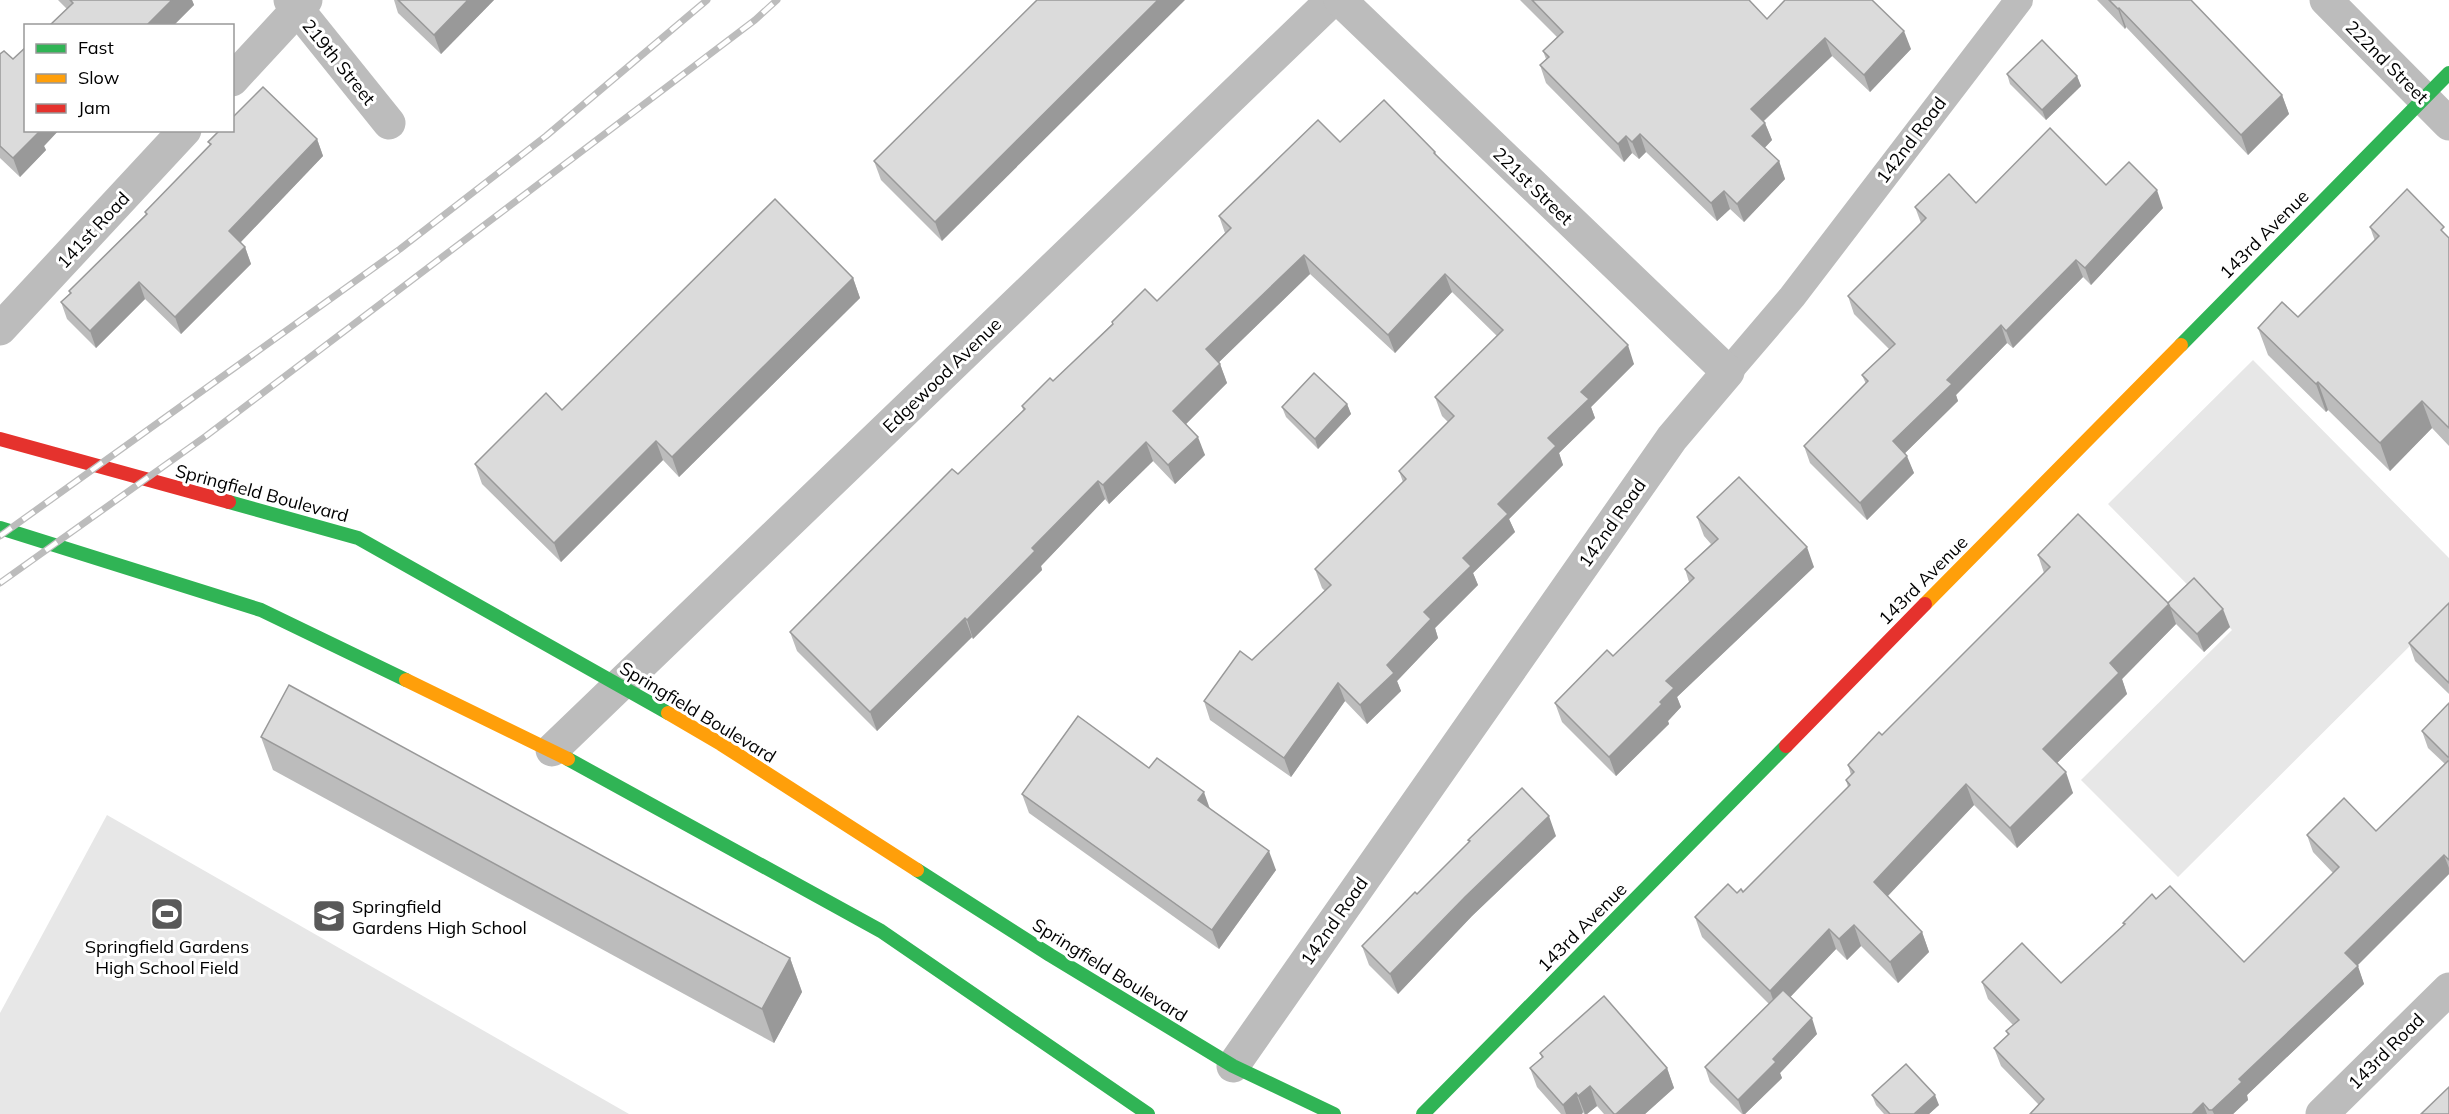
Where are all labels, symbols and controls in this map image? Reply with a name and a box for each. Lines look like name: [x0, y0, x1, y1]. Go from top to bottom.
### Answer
street label: 219th Street: [297, 14, 381, 110]
street label: 222nd Street: [2341, 16, 2433, 108]
legend: [24, 24, 234, 132]
text: Fast: [78, 36, 114, 59]
text: Slow: [78, 66, 120, 89]
street label: 142nd Road: [1871, 92, 1951, 188]
text: Jam: [78, 96, 111, 119]
street label: 221st Street: [1488, 142, 1578, 230]
street label: 143rd Avenue: [2214, 184, 2314, 284]
street label: 141st Road: [52, 187, 134, 273]
street label: Edgewood Avenue: [878, 313, 1006, 437]
street label: Springfield Boulevard: [173, 459, 351, 527]
street label: 142nd Road: [1573, 474, 1651, 572]
street label: 143rd Avenue: [1873, 530, 1973, 630]
street label: Springfield Boulevard: [616, 656, 780, 768]
street label: 142nd Road: [1295, 872, 1373, 970]
street label: 143rd Avenue: [1532, 877, 1632, 977]
place label: Springfield Gardens High School: [352, 895, 527, 939]
sports icon: Springfield Gardens High School Field: [149, 896, 185, 932]
school or university icon: Springfield Gardens High School: [311, 898, 347, 934]
street label: Springfield Boulevard: [1028, 913, 1192, 1027]
place label: Springfield Gardens High School Field: [85, 935, 249, 979]
street label: 143rd Road: [2343, 1008, 2429, 1094]

